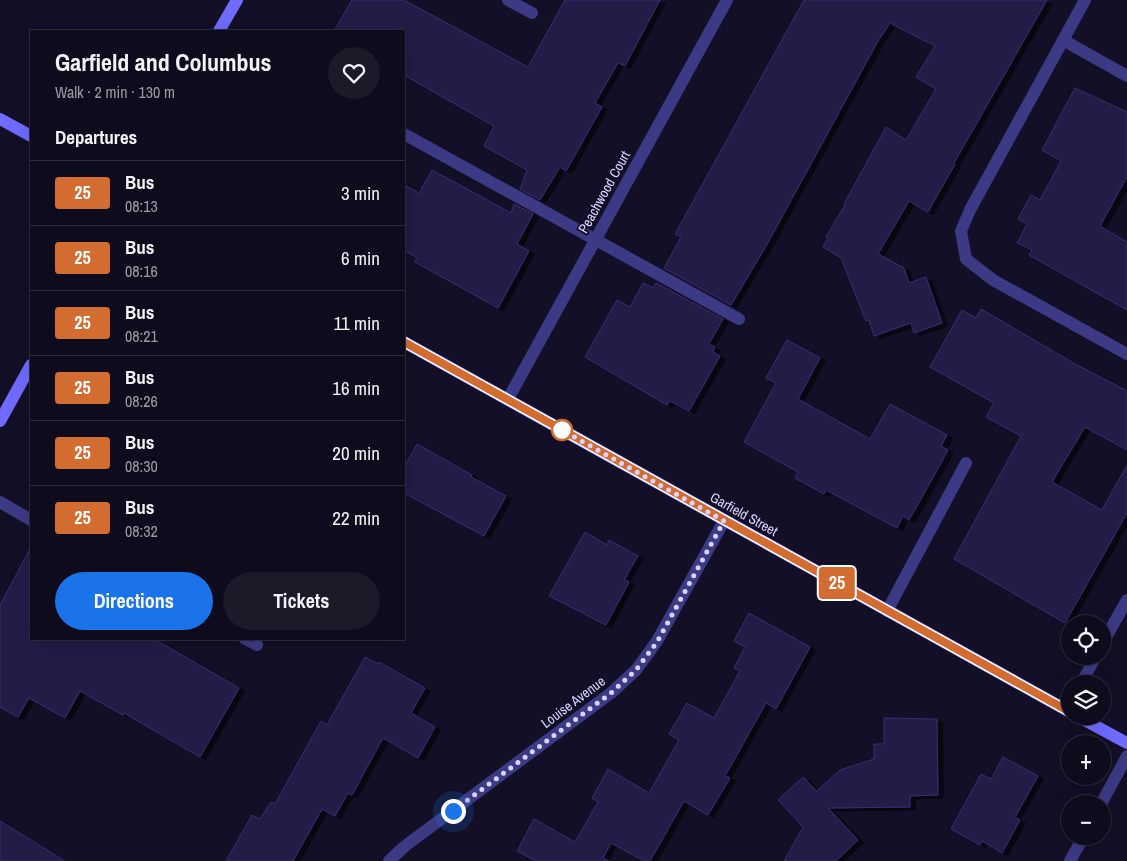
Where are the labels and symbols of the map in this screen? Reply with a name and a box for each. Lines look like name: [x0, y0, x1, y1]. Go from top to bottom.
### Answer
street label: Peachwood Court: [574, 148, 634, 236]
unlabelled marker: [551, 419, 573, 441]
street label: Garfield Street: [707, 488, 781, 540]
line badge: 25: [814, 567, 860, 599]
street label: Louise Avenue: [537, 672, 609, 732]
your location: [441, 799, 466, 824]

